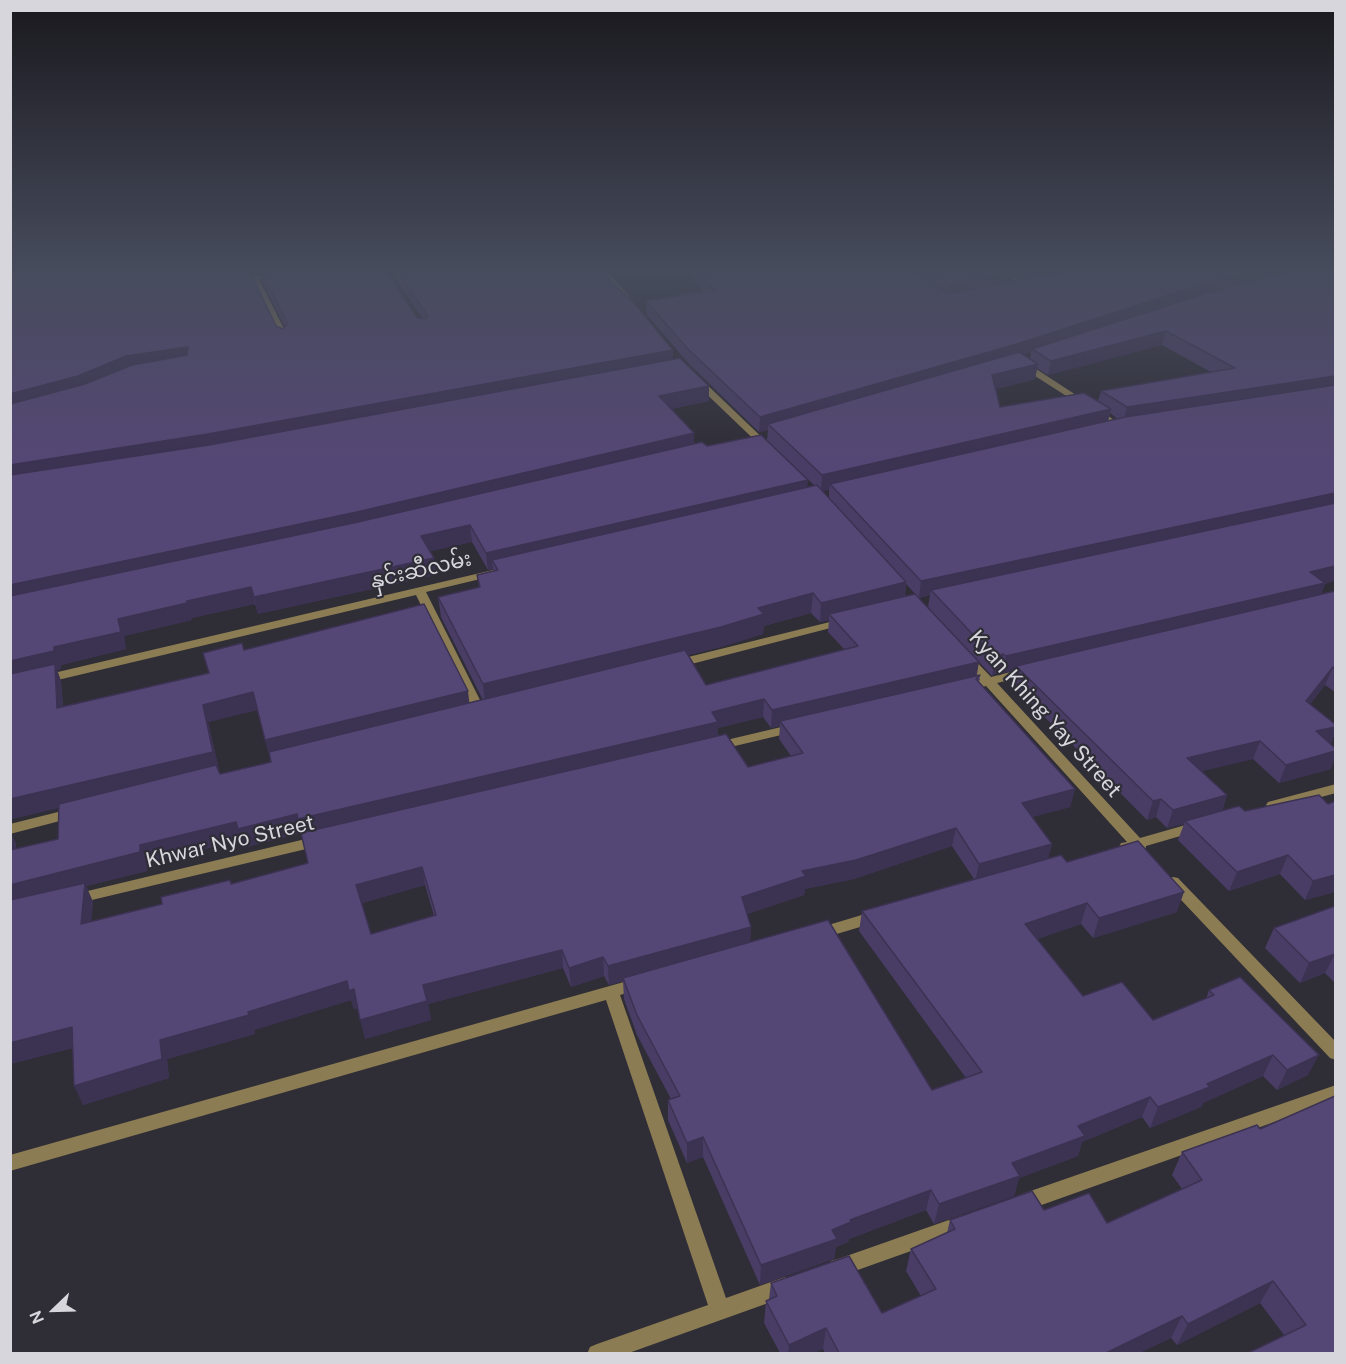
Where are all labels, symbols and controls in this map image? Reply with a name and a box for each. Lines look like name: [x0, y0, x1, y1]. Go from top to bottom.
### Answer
street label: နှင်းဆီလမ်း: [368, 546, 474, 594]
street label: Kyan Khing Yay Street: [963, 625, 1127, 803]
street label: Khwar Nyo Street: [143, 810, 317, 874]
north arrow: [24, 1280, 84, 1340]
text: N: [26, 1308, 48, 1327]

